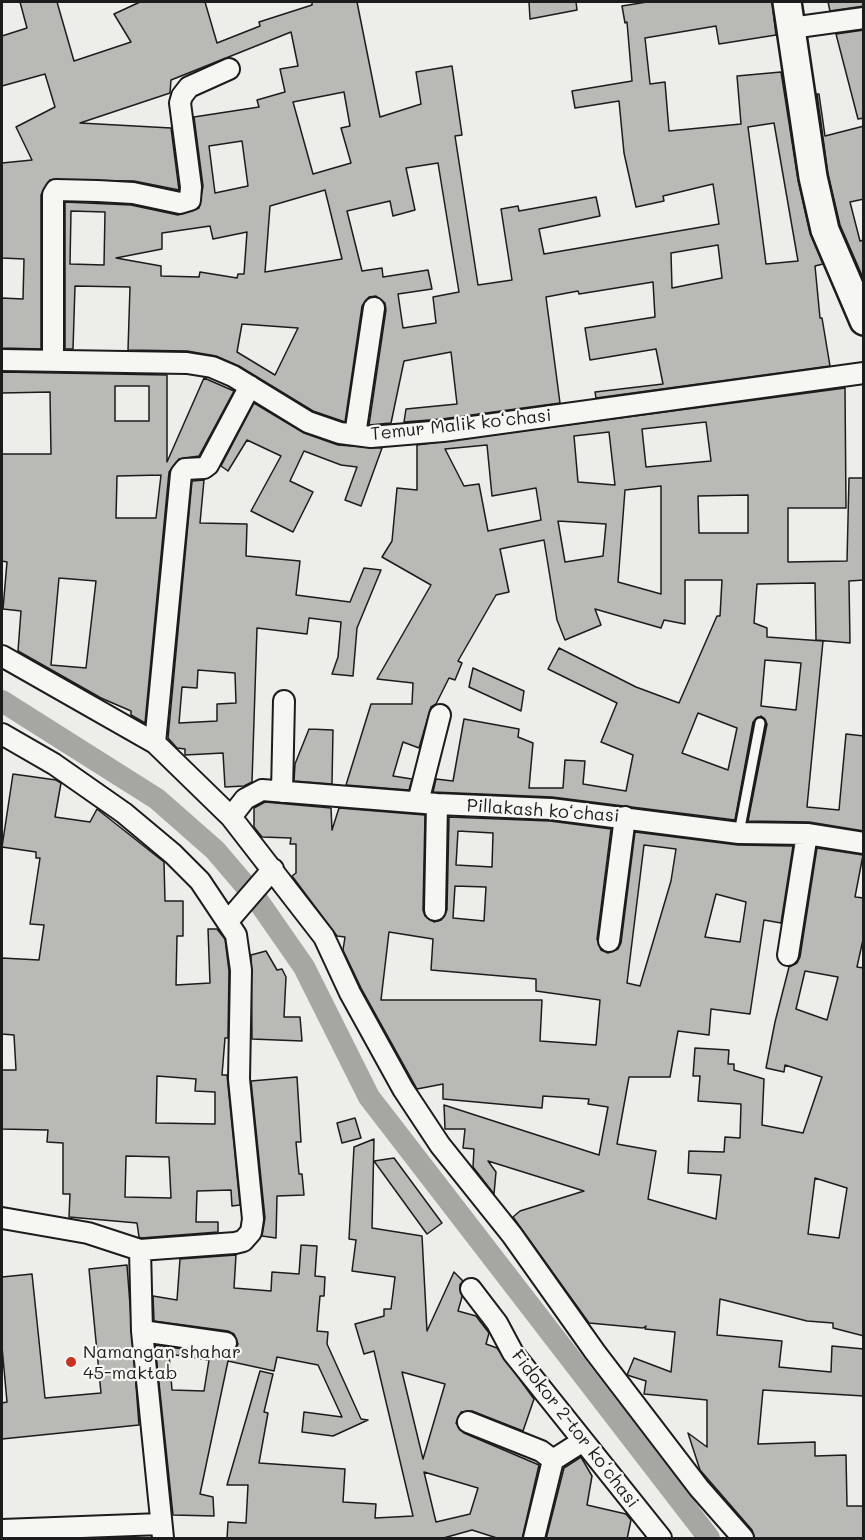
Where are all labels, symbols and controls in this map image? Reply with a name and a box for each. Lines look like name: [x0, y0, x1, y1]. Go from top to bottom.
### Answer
street label: Temur Malik koʻchasi: [369, 405, 553, 445]
street label: Pillakash koʻchasi: [466, 795, 620, 827]
place label: Namangan shahar 45-maktab: [83, 1341, 241, 1384]
street label: Fidokor 2-tor koʻchasi: [507, 1346, 643, 1512]
marker: Namangan shahar 45-maktab: [64, 1355, 78, 1369]

